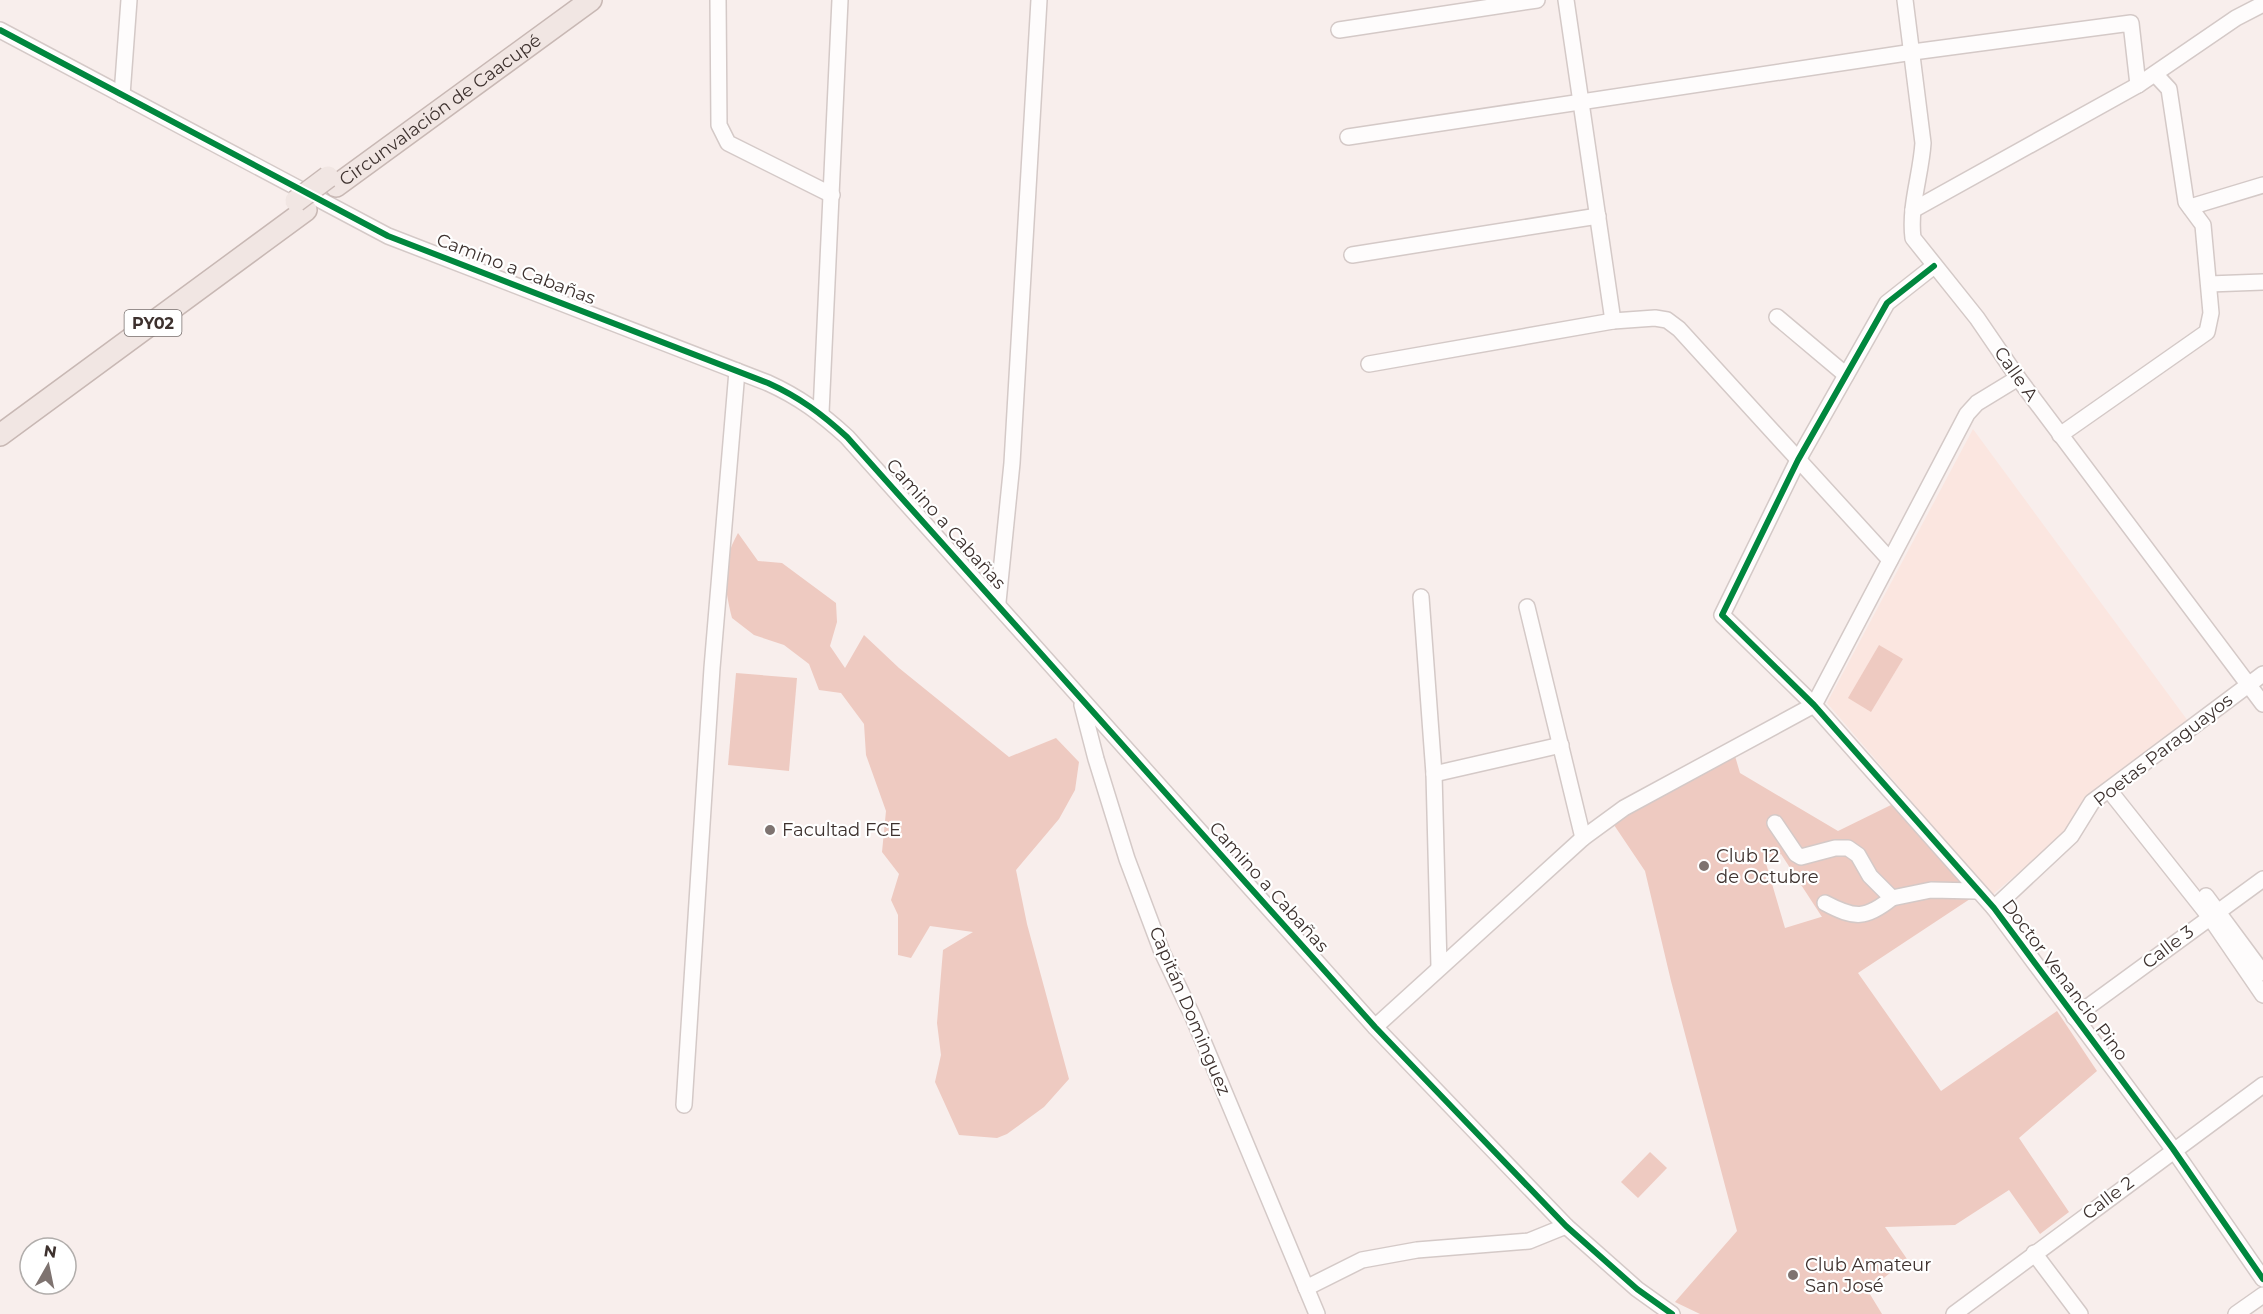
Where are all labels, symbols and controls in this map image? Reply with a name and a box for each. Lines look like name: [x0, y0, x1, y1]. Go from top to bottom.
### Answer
street label: Circunvalación de Caacupé: [335, 29, 546, 191]
street label: Camino a Cabañas: [434, 229, 599, 309]
road number: PY02: [124, 310, 182, 336]
street label: Calle A: [1989, 343, 2043, 406]
street label: Camino a Cabañas: [882, 454, 1011, 594]
street label: Poetas Paraguayos: [2089, 689, 2237, 811]
street label: Camino a Cabañas: [1205, 817, 1334, 957]
place label: Facultad FCE: [782, 819, 901, 841]
marker: Facultad FCE: [763, 823, 777, 837]
place label: Club 12 de Octubre: [1716, 845, 1819, 888]
marker: Club 12 de Octubre: [1697, 859, 1711, 873]
street label: Doctor Venancio Pino: [1997, 895, 2133, 1065]
street label: Calle 3: [2138, 921, 2198, 973]
street label: Capitán Dominguez: [1144, 923, 1236, 1099]
street label: Calle 2: [2078, 1172, 2138, 1224]
north arrow: [18, 1236, 78, 1296]
text: N: [42, 1241, 58, 1262]
place label: Club Amateur San José: [1805, 1254, 1931, 1297]
marker: Club Amateur San José: [1786, 1268, 1800, 1282]

